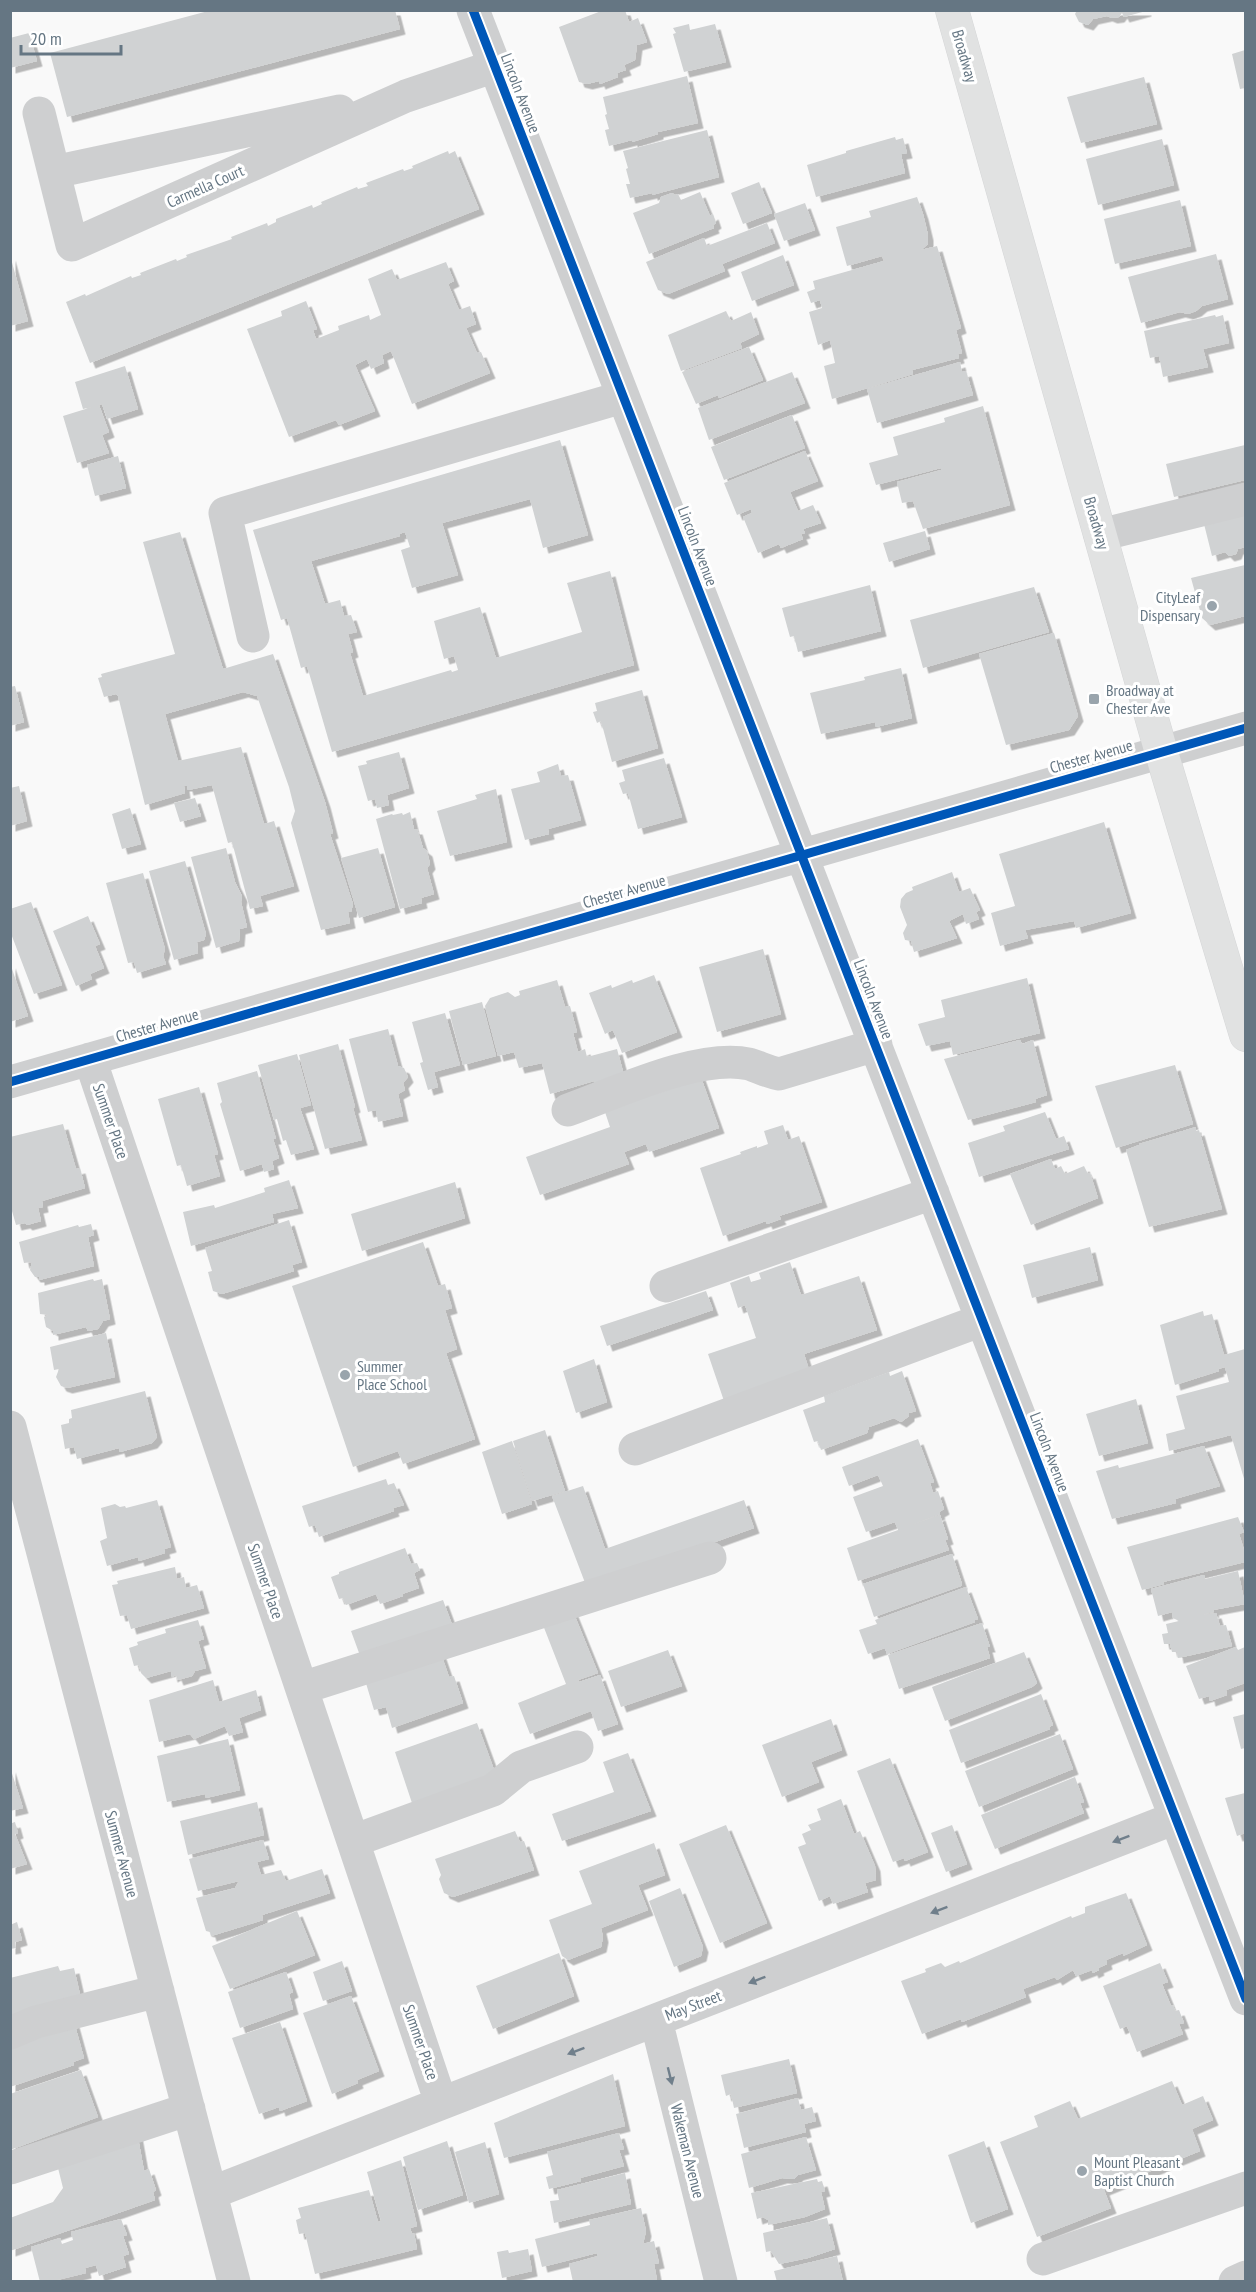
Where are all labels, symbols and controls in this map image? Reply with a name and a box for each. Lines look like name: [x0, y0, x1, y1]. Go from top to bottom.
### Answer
scale bar: [21, 18, 122, 56]
text: 20 m: [30, 27, 62, 50]
street label: Broadway: [948, 27, 982, 85]
street label: Lincoln Avenue: [497, 50, 545, 136]
street label: Carmella Court: [163, 160, 247, 212]
street label: Broadway: [1080, 494, 1114, 552]
street label: Lincoln Avenue: [674, 503, 722, 589]
place label: CityLeaf Dispensary: [1140, 587, 1201, 625]
marker: CityLeaf Dispensary: [1205, 599, 1219, 613]
place label: Broadway at Chester Ave: [1106, 680, 1174, 718]
marker: Broadway at Chester Ave: [1087, 692, 1101, 706]
street label: Chester Avenue: [1047, 735, 1135, 777]
street label: Chester Avenue: [580, 870, 668, 912]
street label: Lincoln Avenue: [850, 956, 898, 1042]
street label: Chester Avenue: [113, 1004, 201, 1046]
street label: Summer Place: [89, 1081, 133, 1161]
place label: Summer Place School: [357, 1356, 427, 1394]
marker: Summer Place School: [338, 1368, 352, 1382]
street label: Lincoln Avenue: [1026, 1409, 1074, 1495]
street label: Summer Place: [244, 1541, 288, 1621]
street label: Summer Avenue: [101, 1808, 143, 1900]
one-way arrow: [1112, 1835, 1130, 1844]
one-way arrow: [930, 1905, 948, 1915]
one-way arrow: [748, 1975, 766, 1985]
street label: May Street: [662, 1985, 725, 2025]
street label: Summer Place: [399, 2002, 443, 2082]
one-way arrow: [566, 2046, 584, 2056]
one-way arrow: [666, 2067, 676, 2086]
street label: Wakeman Avenue: [667, 2102, 709, 2200]
place label: Mount Pleasant Baptist Church: [1094, 2152, 1181, 2190]
marker: Mount Pleasant Baptist Church: [1075, 2164, 1089, 2178]

